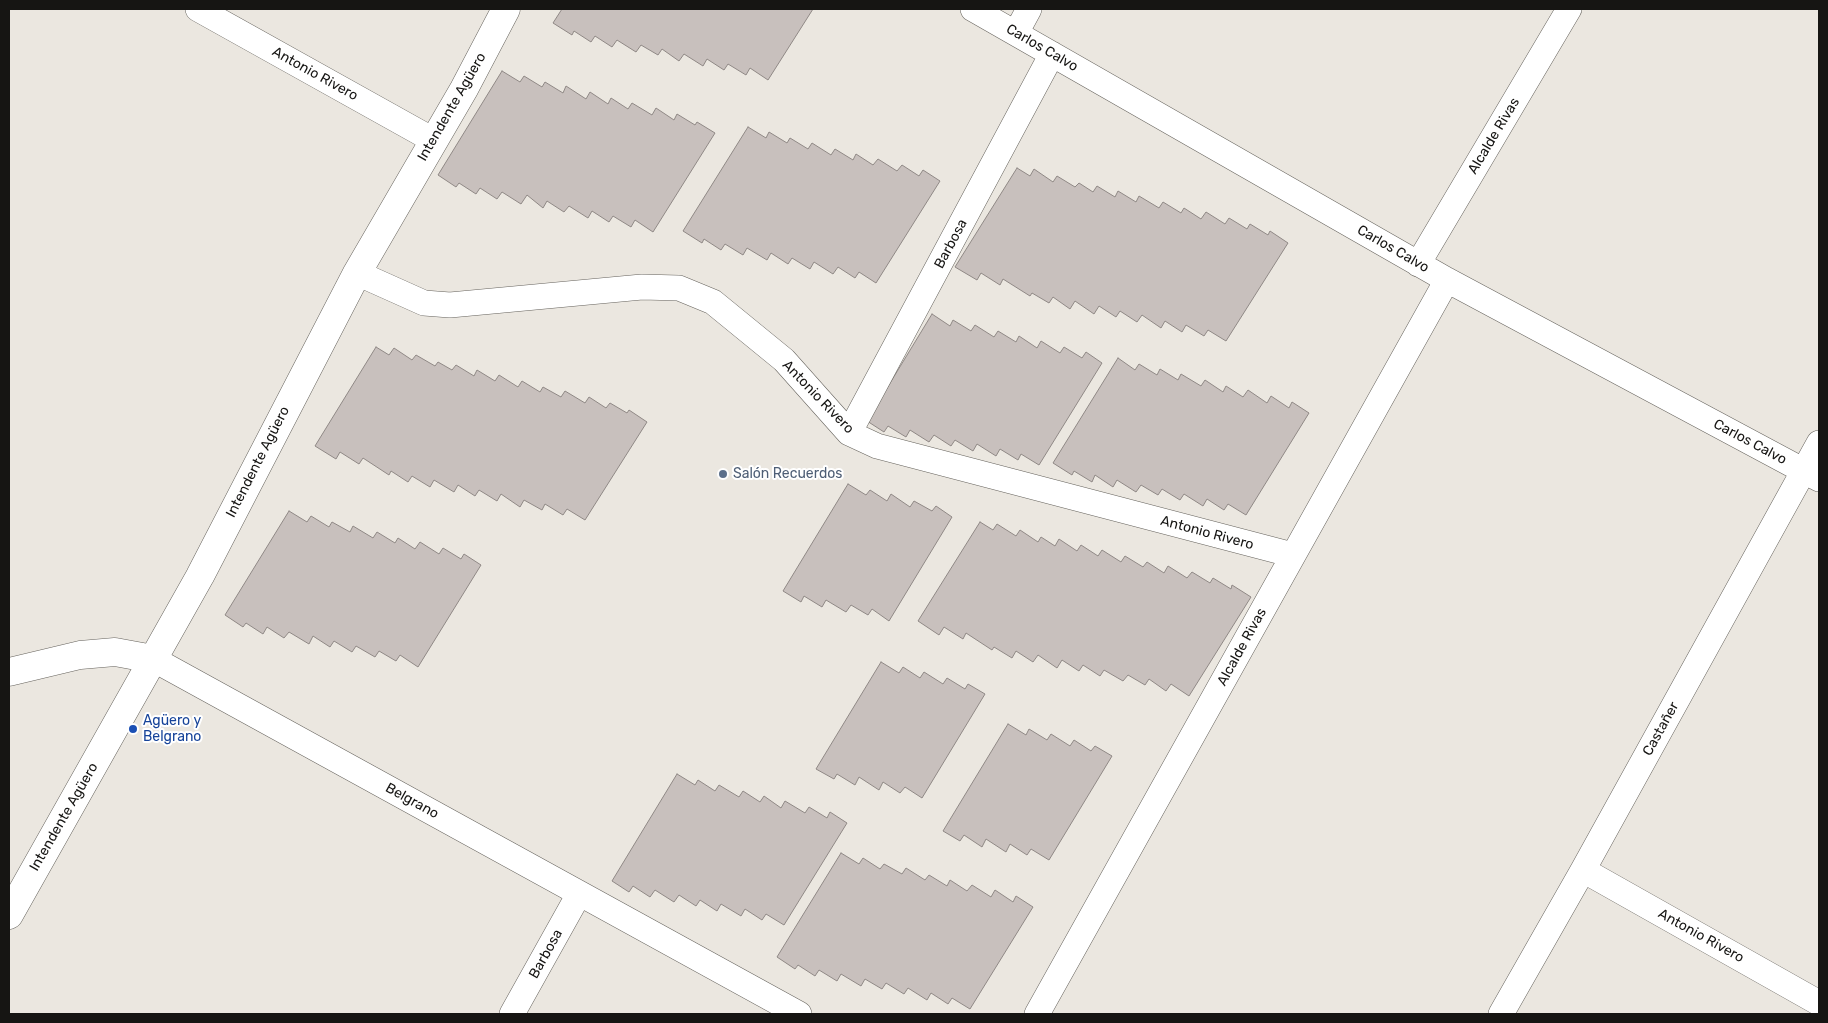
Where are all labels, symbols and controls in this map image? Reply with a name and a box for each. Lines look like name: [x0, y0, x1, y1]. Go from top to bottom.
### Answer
street label: Carlos Calvo: [1003, 21, 1081, 75]
street label: Antonio Rivero: [269, 43, 361, 105]
street label: Intendente Agüero: [414, 50, 490, 164]
street label: Alcalde Rivas: [1465, 95, 1523, 177]
street label: Barbosa: [931, 216, 971, 272]
street label: Carlos Calvo: [1354, 222, 1432, 276]
street label: Antonio Rivero: [779, 357, 857, 437]
street label: Intendente Agüero: [223, 404, 293, 520]
street label: Carlos Calvo: [1711, 416, 1789, 468]
place label: Salón Recuerdos: [733, 466, 842, 482]
marker: Salón Recuerdos: [717, 468, 729, 480]
street label: Antonio Rivero: [1159, 512, 1255, 554]
street label: Alcalde Rivas: [1214, 605, 1270, 689]
street label: Castañer: [1639, 699, 1683, 759]
place label: Agüero y Belgrano: [143, 713, 201, 746]
marker: Agüero y Belgrano: [127, 723, 139, 735]
street label: Intendente Agüero: [26, 760, 102, 874]
street label: Belgrano: [382, 779, 442, 823]
street label: Antonio Rivero: [1655, 905, 1747, 967]
street label: Barbosa: [526, 926, 566, 982]

